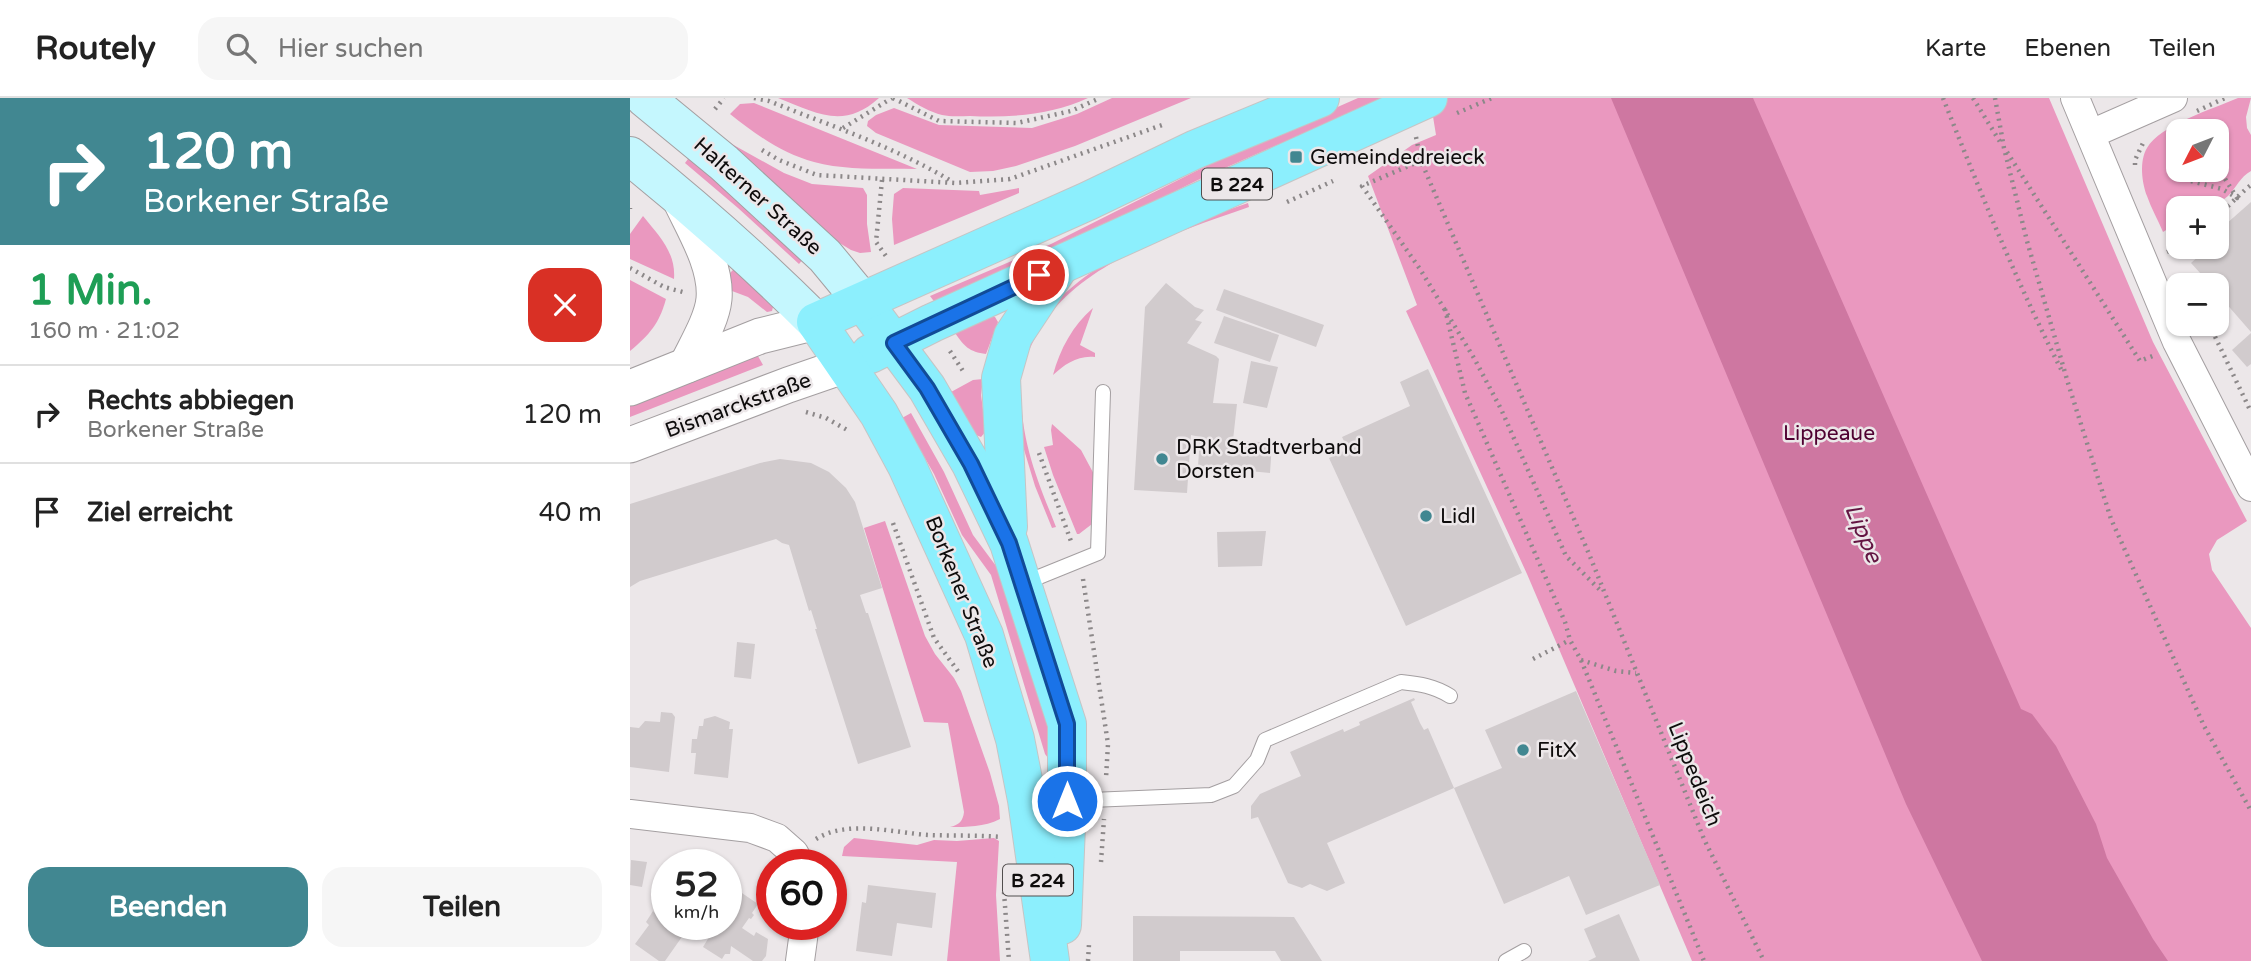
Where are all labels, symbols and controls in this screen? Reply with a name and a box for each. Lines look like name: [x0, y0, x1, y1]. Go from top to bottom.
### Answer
search box: [198, 17, 688, 80]
text: Routely: [35, 29, 156, 68]
icon: search: [222, 29, 260, 67]
text: Hier suchen: [278, 33, 424, 64]
text: Karte: [1925, 34, 1986, 63]
text: Ebenen: [2024, 34, 2111, 63]
text: Teilen: [2149, 34, 2216, 63]
north arrow: [2166, 119, 2230, 182]
map controls: [2166, 119, 2229, 336]
text: 120 m: [143, 123, 293, 182]
icon: right: [28, 126, 119, 217]
street label: Halterner Straße: [688, 132, 827, 261]
place label: Gemeindedreieck: [1310, 145, 1485, 170]
marker: Gemeindedreieck: [1288, 149, 1304, 165]
road number: B 224: [1202, 169, 1272, 200]
text: Borkener Straße: [143, 183, 389, 221]
button: +: [2166, 196, 2229, 259]
pin: [1009, 245, 1069, 305]
icon: arrive: [1020, 256, 1058, 294]
text: 1 Min.: [28, 265, 152, 316]
button: close: [528, 268, 602, 342]
button: −: [2166, 273, 2229, 336]
text: 160 m · 21:02: [28, 317, 180, 345]
street label: Bismarckstraße: [662, 367, 815, 443]
text: Rechts abbiegen: [87, 385, 294, 416]
icon: right: [28, 395, 66, 433]
text: 120 m: [522, 399, 602, 430]
text: Borkener Straße: [87, 416, 264, 444]
park label: Lippeaue: [1783, 421, 1875, 446]
place label: DRK Stadtverband Dorsten: [1176, 435, 1362, 484]
marker: DRK Stadtverband Dorsten: [1154, 451, 1170, 467]
icon: arrive: [28, 493, 66, 531]
text: Ziel erreicht: [87, 497, 233, 528]
text: 40 m: [539, 497, 602, 528]
water label: Lippe: [1838, 500, 1889, 569]
place label: Lidl: [1440, 504, 1476, 529]
marker: Lidl: [1418, 508, 1434, 524]
street label: Borkener Straße: [920, 513, 1003, 672]
street label: Lippedeich: [1662, 718, 1727, 830]
place label: FitX: [1537, 738, 1577, 763]
marker: FitX: [1515, 742, 1531, 758]
position arrow: [1030, 764, 1104, 838]
speed limit sign: 60: [756, 849, 847, 940]
text: 52: [675, 864, 718, 906]
road number: B 224: [1003, 864, 1073, 895]
button: Beenden: [28, 867, 308, 947]
button: Teilen: [322, 867, 602, 947]
text: km/h: [674, 901, 719, 923]

